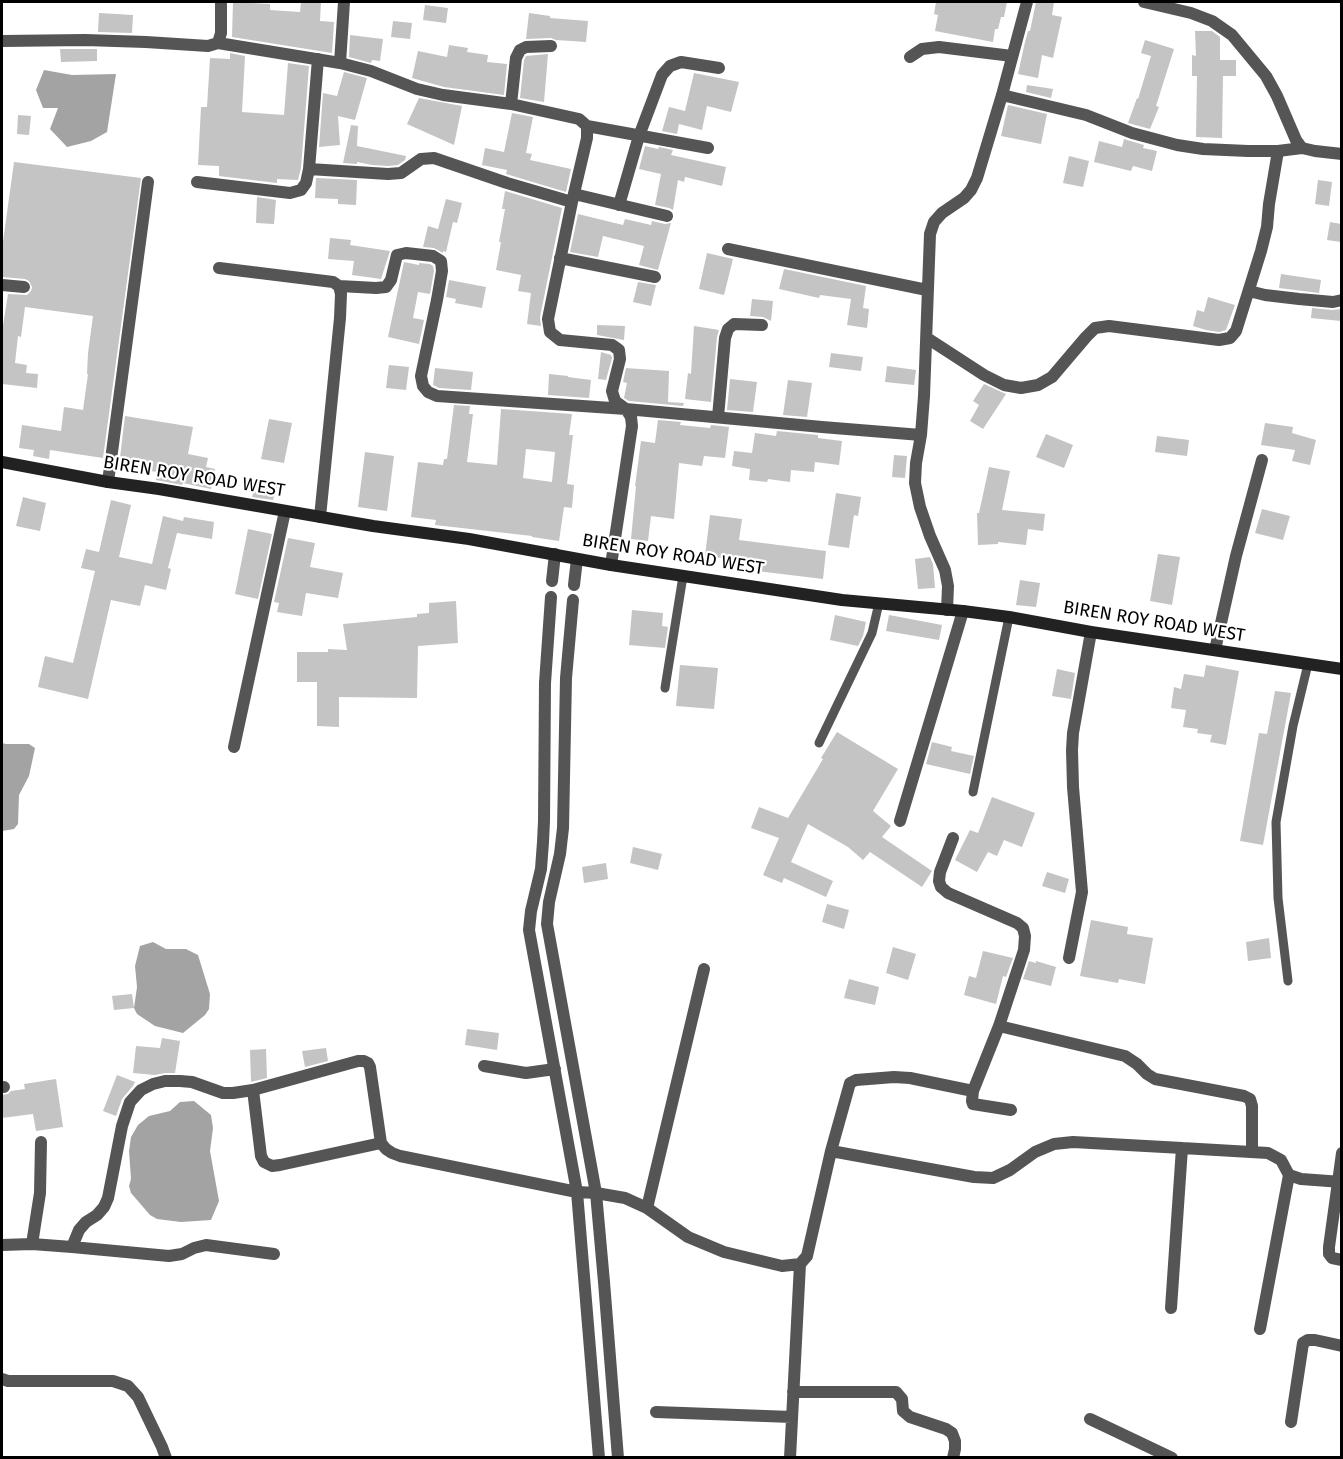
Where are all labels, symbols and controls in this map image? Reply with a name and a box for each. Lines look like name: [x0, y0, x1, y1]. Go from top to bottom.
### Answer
street label: BIREN ROY ROAD WEST: [102, 452, 286, 502]
street label: BIREN ROY ROAD WEST: [581, 530, 765, 580]
street label: BIREN ROY ROAD WEST: [1062, 597, 1246, 647]

